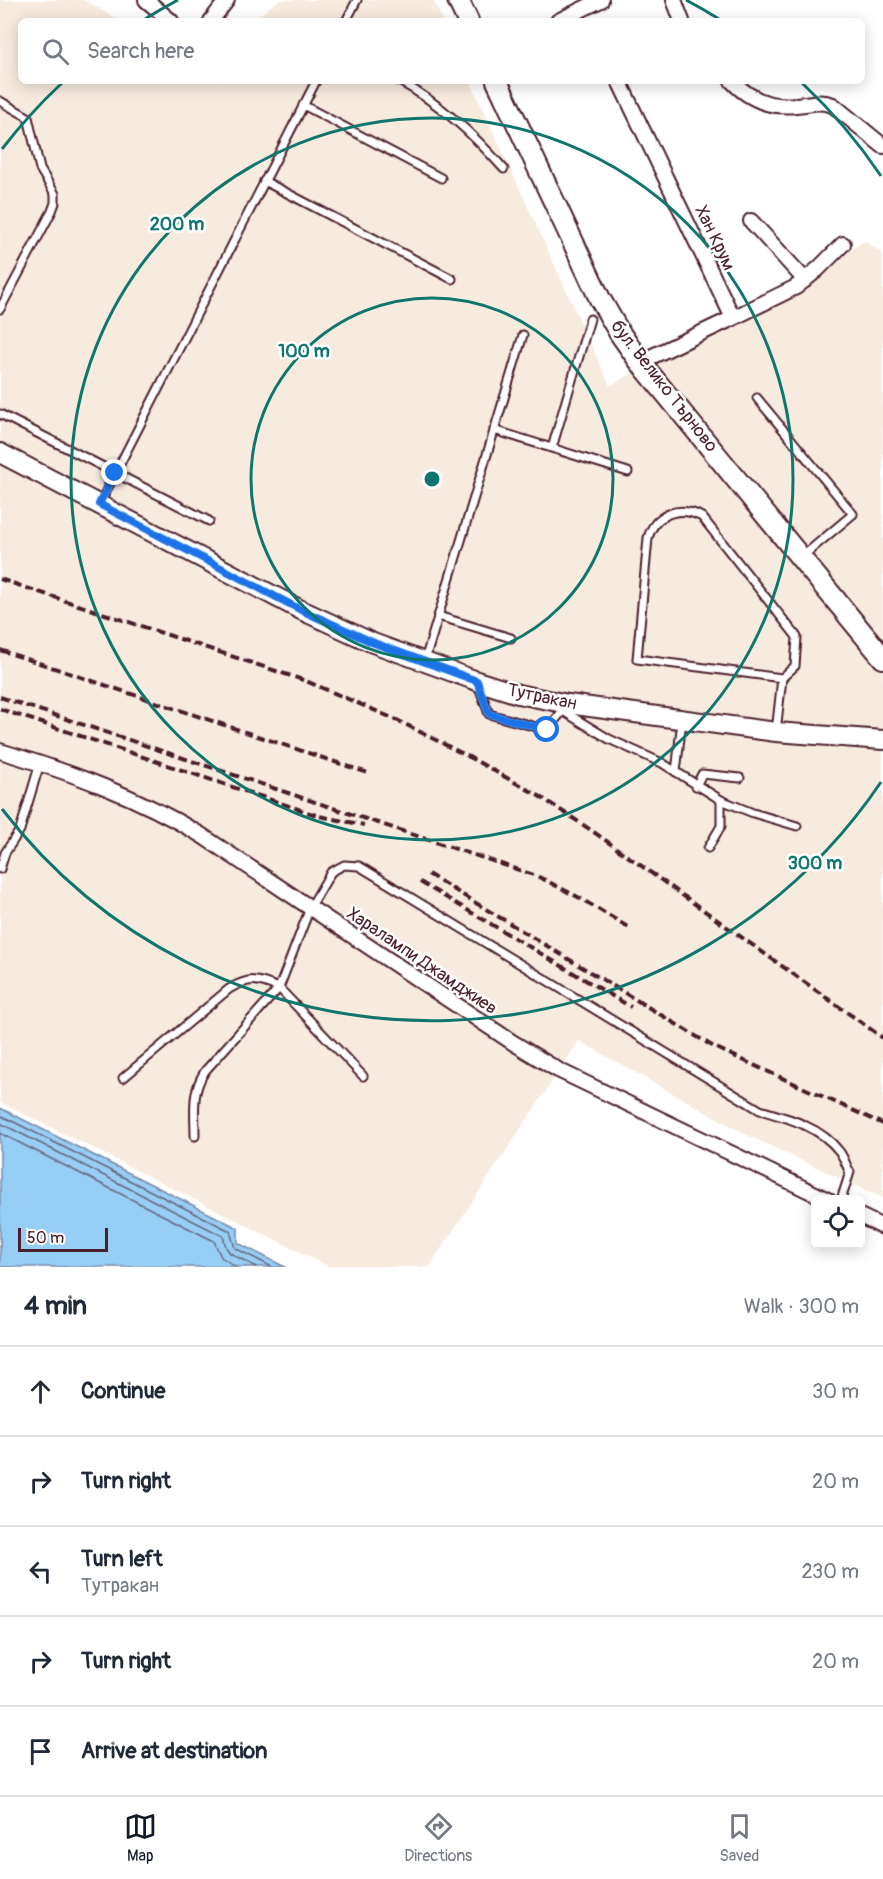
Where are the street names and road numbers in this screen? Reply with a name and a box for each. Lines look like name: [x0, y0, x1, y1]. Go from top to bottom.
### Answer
street label: Хан Крум: [689, 202, 741, 274]
street label: бул. Велико Търново: [605, 315, 723, 457]
street label: Тутракан: [505, 678, 579, 716]
street label: Харалампи Джамджиев: [342, 902, 502, 1020]

